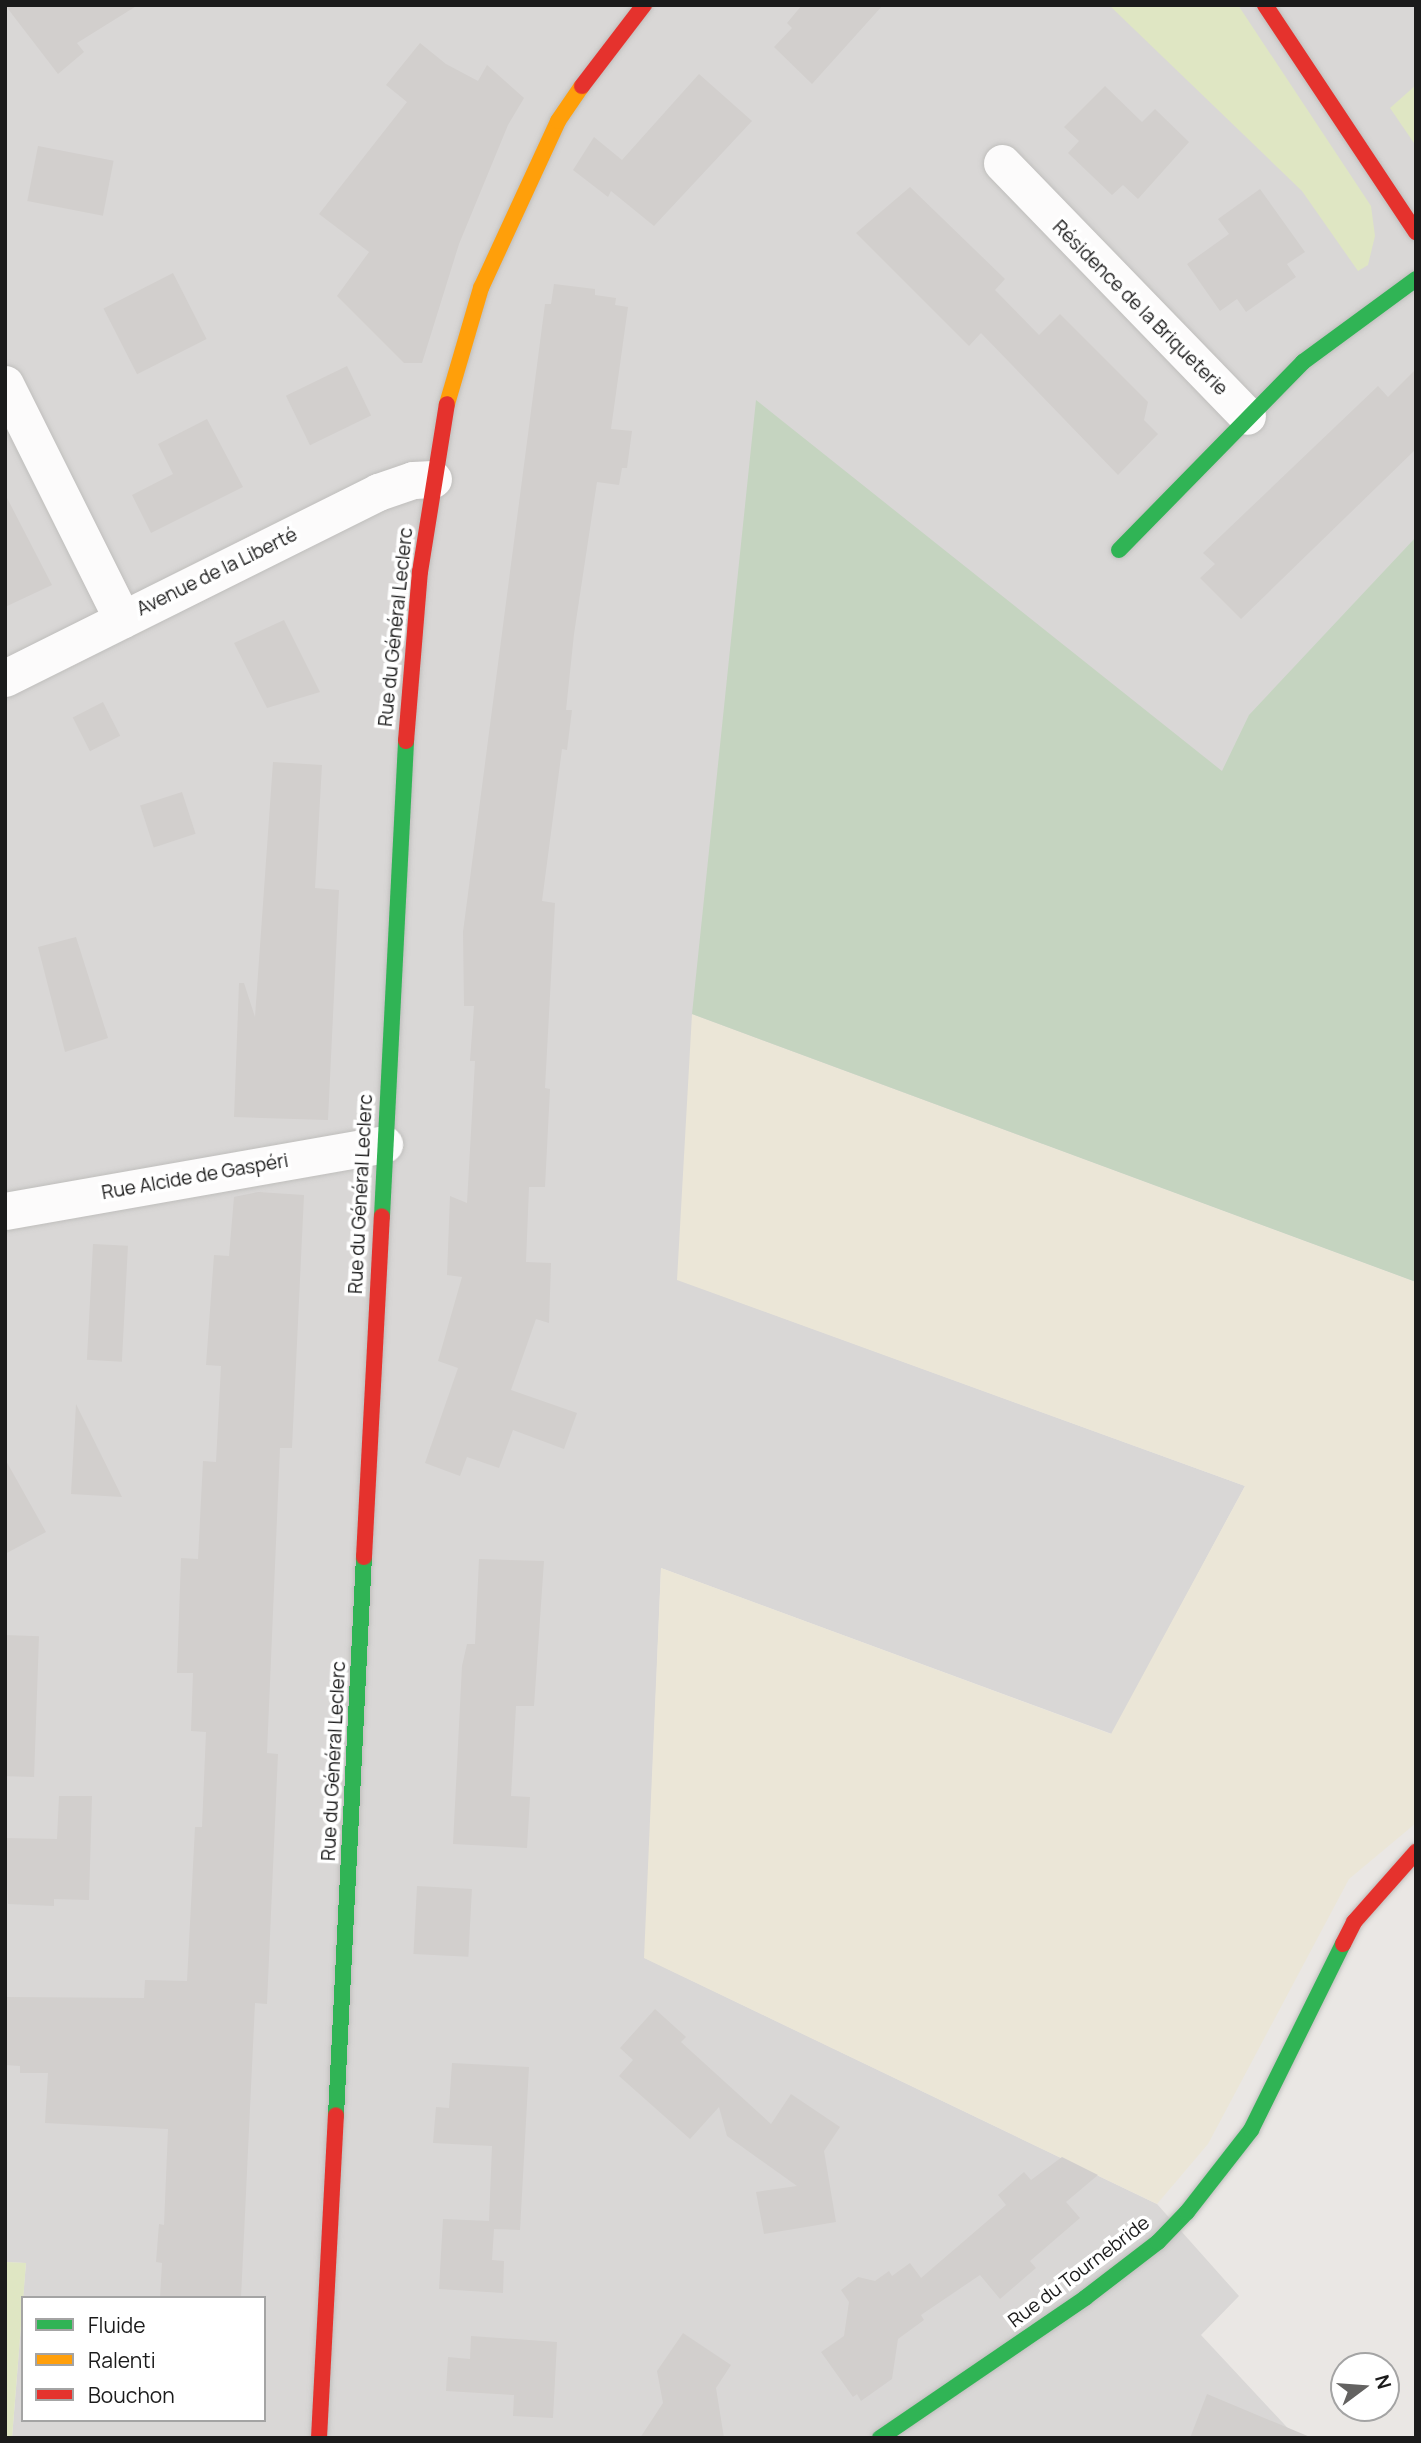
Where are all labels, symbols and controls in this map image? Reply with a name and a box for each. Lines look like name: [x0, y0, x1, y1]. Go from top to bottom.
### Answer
street label: Résidence de la Briqueterie: [1048, 216, 1232, 400]
street label: Avenue de la Liberté: [133, 523, 301, 621]
street label: Rue du Général Leclerc: [374, 526, 418, 728]
street label: Rue du Général Leclerc: [344, 1093, 378, 1295]
street label: Rue Alcide de Gaspéri: [100, 1149, 290, 1205]
street label: Rue du Général Leclerc: [317, 1660, 351, 1862]
street label: Rue du Tournebride: [1004, 2211, 1154, 2333]
legend: [21, 2296, 266, 2422]
text: Fluide: [88, 2311, 146, 2339]
text: Ralenti: [88, 2346, 156, 2374]
north arrow: [1330, 2352, 1400, 2422]
text: N: [1369, 2372, 1398, 2392]
text: Bouchon: [88, 2381, 175, 2409]

